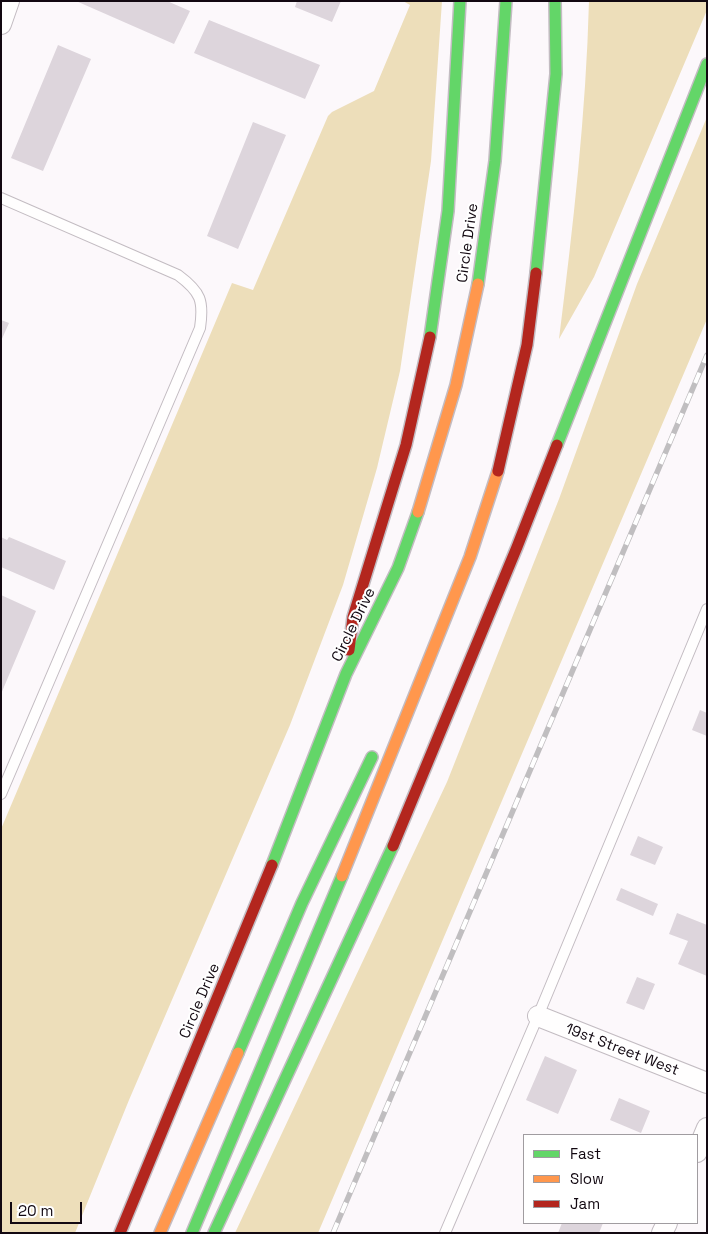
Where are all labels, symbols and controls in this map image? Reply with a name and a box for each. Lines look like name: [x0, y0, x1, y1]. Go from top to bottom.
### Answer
street label: Circle Drive: [454, 202, 482, 284]
street label: Circle Drive: [328, 585, 380, 665]
street label: Circle Drive: [176, 961, 224, 1041]
street label: 19st Street West: [563, 1020, 681, 1080]
legend: [523, 1134, 698, 1224]
text: Fast: [570, 1144, 601, 1163]
text: Slow: [570, 1169, 604, 1188]
scale bar: [12, 1192, 85, 1224]
text: Jam: [570, 1194, 600, 1213]
text: 20 m: [18, 1201, 53, 1220]

